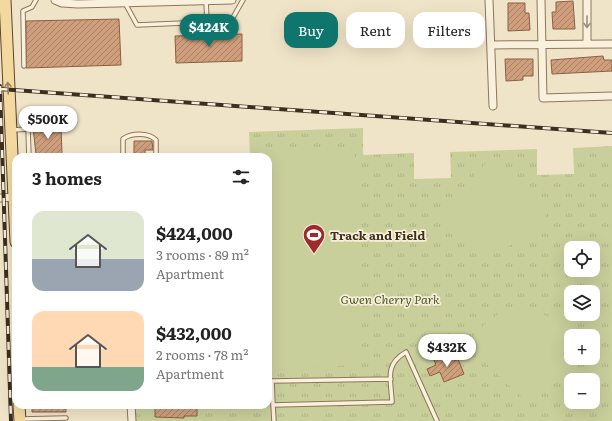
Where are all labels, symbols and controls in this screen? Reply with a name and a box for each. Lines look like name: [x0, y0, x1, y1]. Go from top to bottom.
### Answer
chip: Buy: [284, 12, 338, 48]
chip: Rent: [346, 12, 405, 48]
chip: Filters: [413, 12, 485, 48]
pin: $424K: [181, 14, 237, 48]
one-way arrow: [583, 15, 591, 28]
text: $424K: [189, 17, 229, 36]
one-way arrow: [4, 82, 12, 95]
pin: $500K: [20, 106, 76, 140]
text: $500K: [27, 109, 69, 128]
text: 3 homes: [32, 165, 102, 190]
icon: filters: [230, 166, 252, 188]
text: $424,000: [156, 220, 233, 245]
sports icon: Track and Field: [301, 222, 327, 255]
place label: Track and Field: [330, 226, 425, 244]
icon: home: [64, 227, 112, 275]
map controls: [564, 241, 600, 409]
button: locate: [564, 241, 600, 277]
text: 3 rooms · 89 m²: [156, 245, 249, 264]
text: Apartment: [156, 264, 224, 283]
button: layers: [564, 285, 600, 321]
park label: Gwen Cherry Park: [340, 290, 440, 308]
text: $432,000: [156, 320, 232, 345]
icon: home: [64, 327, 112, 375]
button: +: [564, 329, 600, 365]
pin: $432K: [419, 334, 475, 368]
text: $432K: [427, 337, 467, 356]
text: 2 rooms · 78 m²: [156, 345, 248, 364]
text: Apartment: [156, 364, 224, 383]
button: −: [564, 373, 600, 409]

